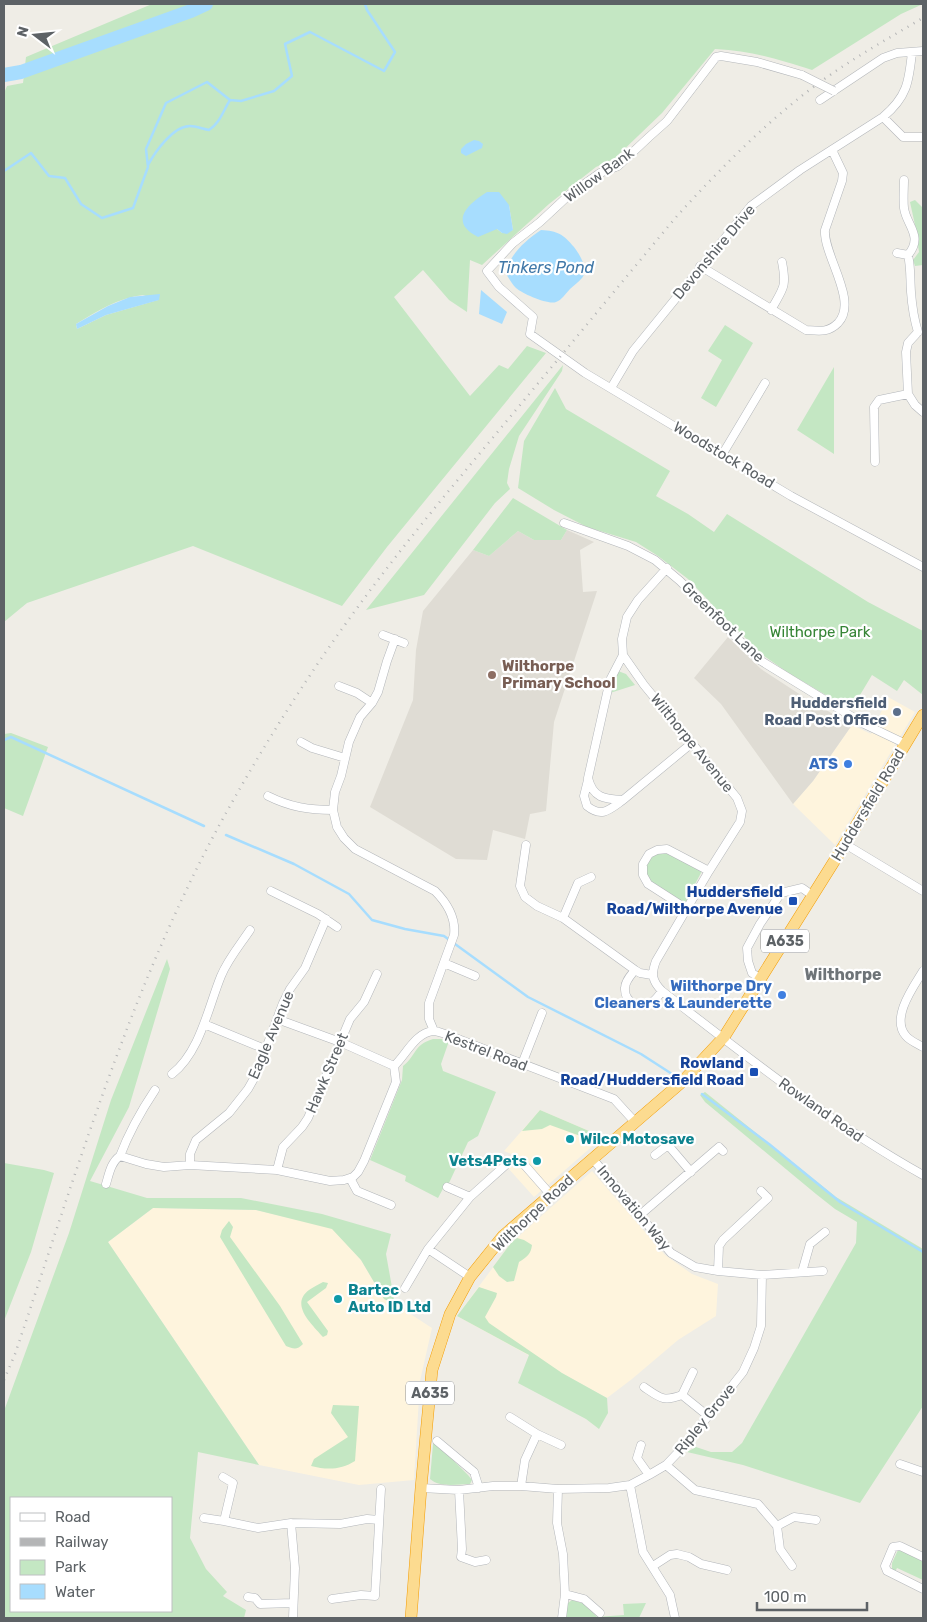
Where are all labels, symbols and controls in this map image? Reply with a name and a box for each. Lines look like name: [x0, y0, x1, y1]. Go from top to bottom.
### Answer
north arrow: [10, 10, 60, 60]
text: N: [13, 24, 33, 39]
street label: Willow Bank: [561, 144, 638, 206]
street label: Devonshire Drive: [669, 201, 759, 303]
water label: Tinkers Pond: [498, 258, 595, 277]
street label: Woodstock Road: [670, 418, 778, 492]
street label: Greenfoot Lane: [678, 578, 768, 666]
park label: Wilthorpe Park: [770, 623, 871, 641]
place label: Wilthorpe Primary School: [502, 657, 616, 692]
marker: Wilthorpe Primary School: [486, 669, 498, 681]
street label: Wilthorpe Avenue: [647, 690, 737, 796]
place label: Huddersfield Road Post Office: [764, 694, 887, 729]
marker: Huddersfield Road Post Office: [891, 706, 903, 718]
street label: Huddersfield Road: [827, 746, 909, 864]
place label: ATS: [809, 755, 838, 773]
marker: ATS: [842, 758, 854, 770]
place label: Huddersfield Road/Wilthorpe Avenue: [606, 883, 783, 918]
marker: Huddersfield Road/Wilthorpe Avenue: [787, 895, 799, 907]
road number: A635: [761, 929, 809, 952]
district label: Wilthorpe: [805, 965, 881, 984]
place label: Wilthorpe Dry Cleaners & Launderette: [594, 977, 772, 1012]
street label: Eagle Avenue: [244, 988, 298, 1082]
marker: Wilthorpe Dry Cleaners & Launderette: [776, 989, 788, 1001]
street label: Kestrel Road: [442, 1027, 530, 1075]
street label: Hawk Street: [302, 1030, 352, 1116]
place label: Rowland Road/Huddersfield Road: [560, 1054, 744, 1089]
marker: Rowland Road/Huddersfield Road: [748, 1066, 760, 1078]
street label: Rowland Road: [775, 1074, 867, 1146]
place label: Wilco Motosave: [580, 1130, 695, 1148]
marker: Wilco Motosave: [564, 1133, 576, 1145]
place label: Vets4Pets: [449, 1152, 527, 1170]
marker: Vets4Pets: [531, 1155, 543, 1167]
street label: Innovation Way: [593, 1162, 675, 1254]
street label: Wilthorpe Road: [488, 1171, 578, 1255]
place label: Bartec Auto ID Ltd: [348, 1281, 431, 1316]
marker: Bartec Auto ID Ltd: [332, 1293, 344, 1305]
street label: Ripley Grove: [671, 1380, 739, 1458]
road number: A635: [406, 1382, 454, 1405]
legend: [10, 1497, 172, 1612]
text: Road: [55, 1508, 91, 1526]
text: Railway: [55, 1533, 109, 1551]
text: Park: [55, 1558, 86, 1576]
scale bar: [757, 1580, 867, 1612]
text: Water: [55, 1583, 95, 1601]
text: 100 m: [764, 1588, 806, 1606]

